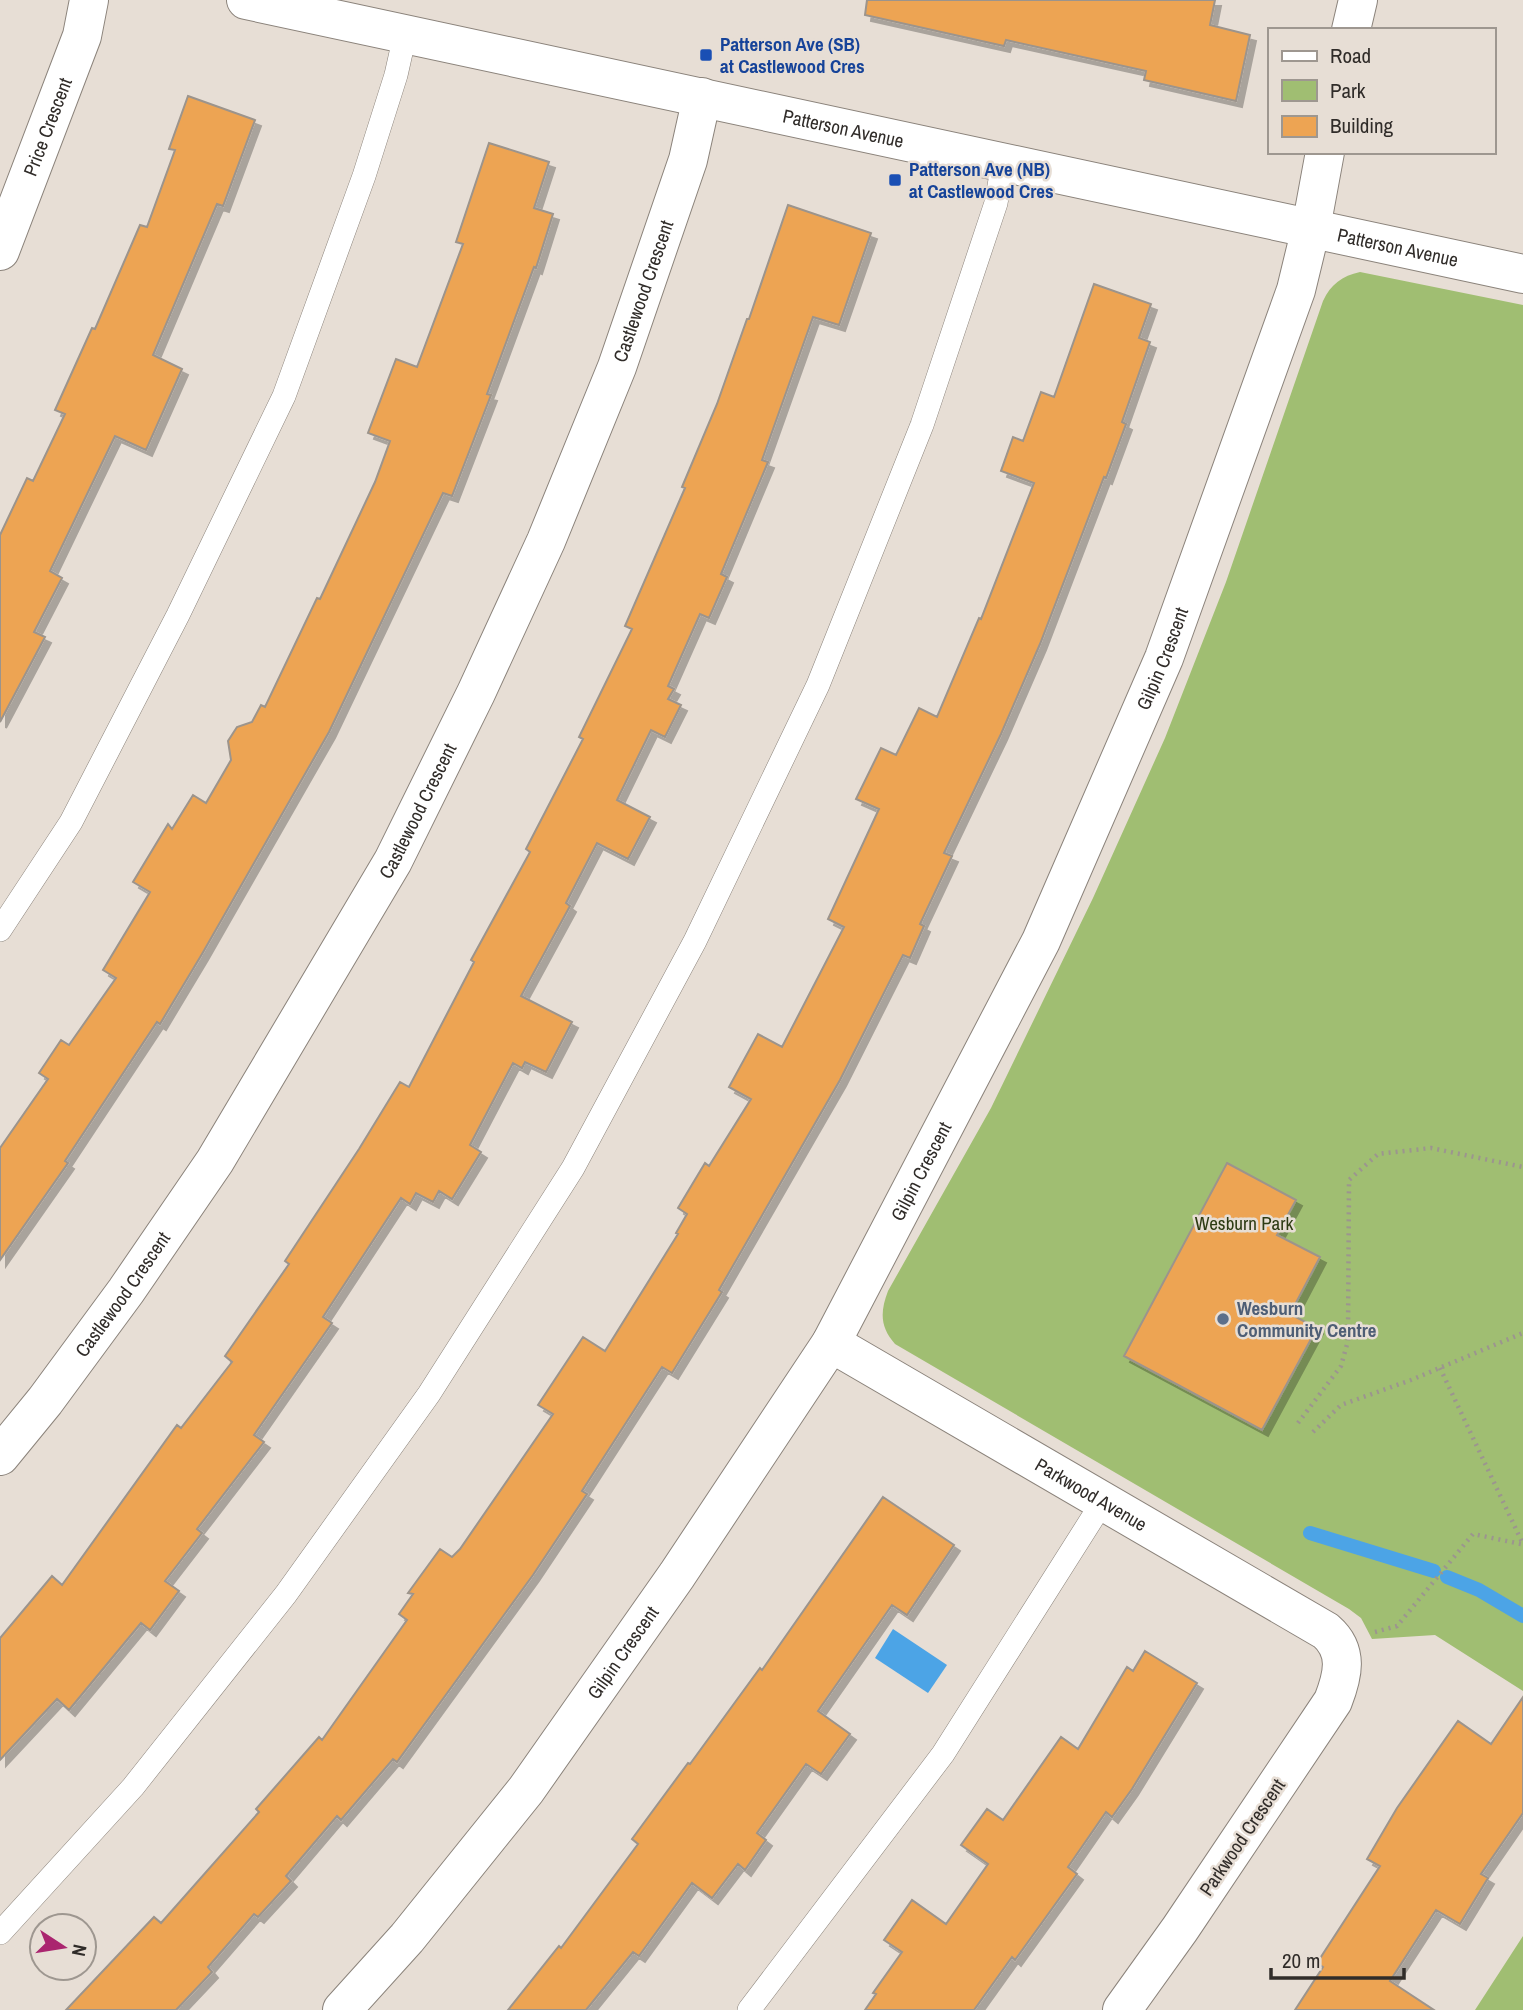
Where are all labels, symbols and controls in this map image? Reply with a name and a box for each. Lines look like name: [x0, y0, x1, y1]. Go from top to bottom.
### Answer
legend: [1268, 28, 1495, 154]
place label: Patterson Ave (SB) at Castlewood Cres: [720, 31, 865, 79]
text: Road: [1330, 41, 1371, 70]
marker: Patterson Ave (SB) at Castlewood Cres: [698, 47, 714, 63]
street label: Price Crescent: [17, 73, 78, 180]
text: Park: [1330, 76, 1366, 105]
street label: Patterson Avenue: [781, 103, 906, 154]
text: Building: [1330, 111, 1394, 140]
place label: Patterson Ave (NB) at Castlewood Cres: [909, 156, 1054, 204]
marker: Patterson Ave (NB) at Castlewood Cres: [887, 172, 903, 188]
street label: Castlewood Crescent: [607, 216, 680, 365]
street label: Patterson Avenue: [1335, 222, 1461, 273]
street label: Gilpin Crescent: [1130, 603, 1194, 714]
street label: Castlewood Crescent: [373, 738, 463, 883]
street label: Gilpin Crescent: [884, 1117, 958, 1225]
park label: Wesburn Park: [1195, 1210, 1293, 1236]
street label: Castlewood Crescent: [69, 1226, 176, 1362]
place label: Wesburn Community Centre: [1237, 1295, 1377, 1343]
marker: Wesburn Community Centre: [1215, 1311, 1231, 1327]
street label: Parkwood Avenue: [1030, 1452, 1152, 1537]
street label: Gilpin Crescent: [581, 1600, 665, 1704]
street label: Parkwood Crescent: [1193, 1773, 1291, 1901]
north arrow: [28, 1912, 98, 1982]
scale bar: [1271, 1937, 1404, 1981]
text: N: [66, 1942, 94, 1959]
text: 20 m: [1282, 1946, 1320, 1975]

